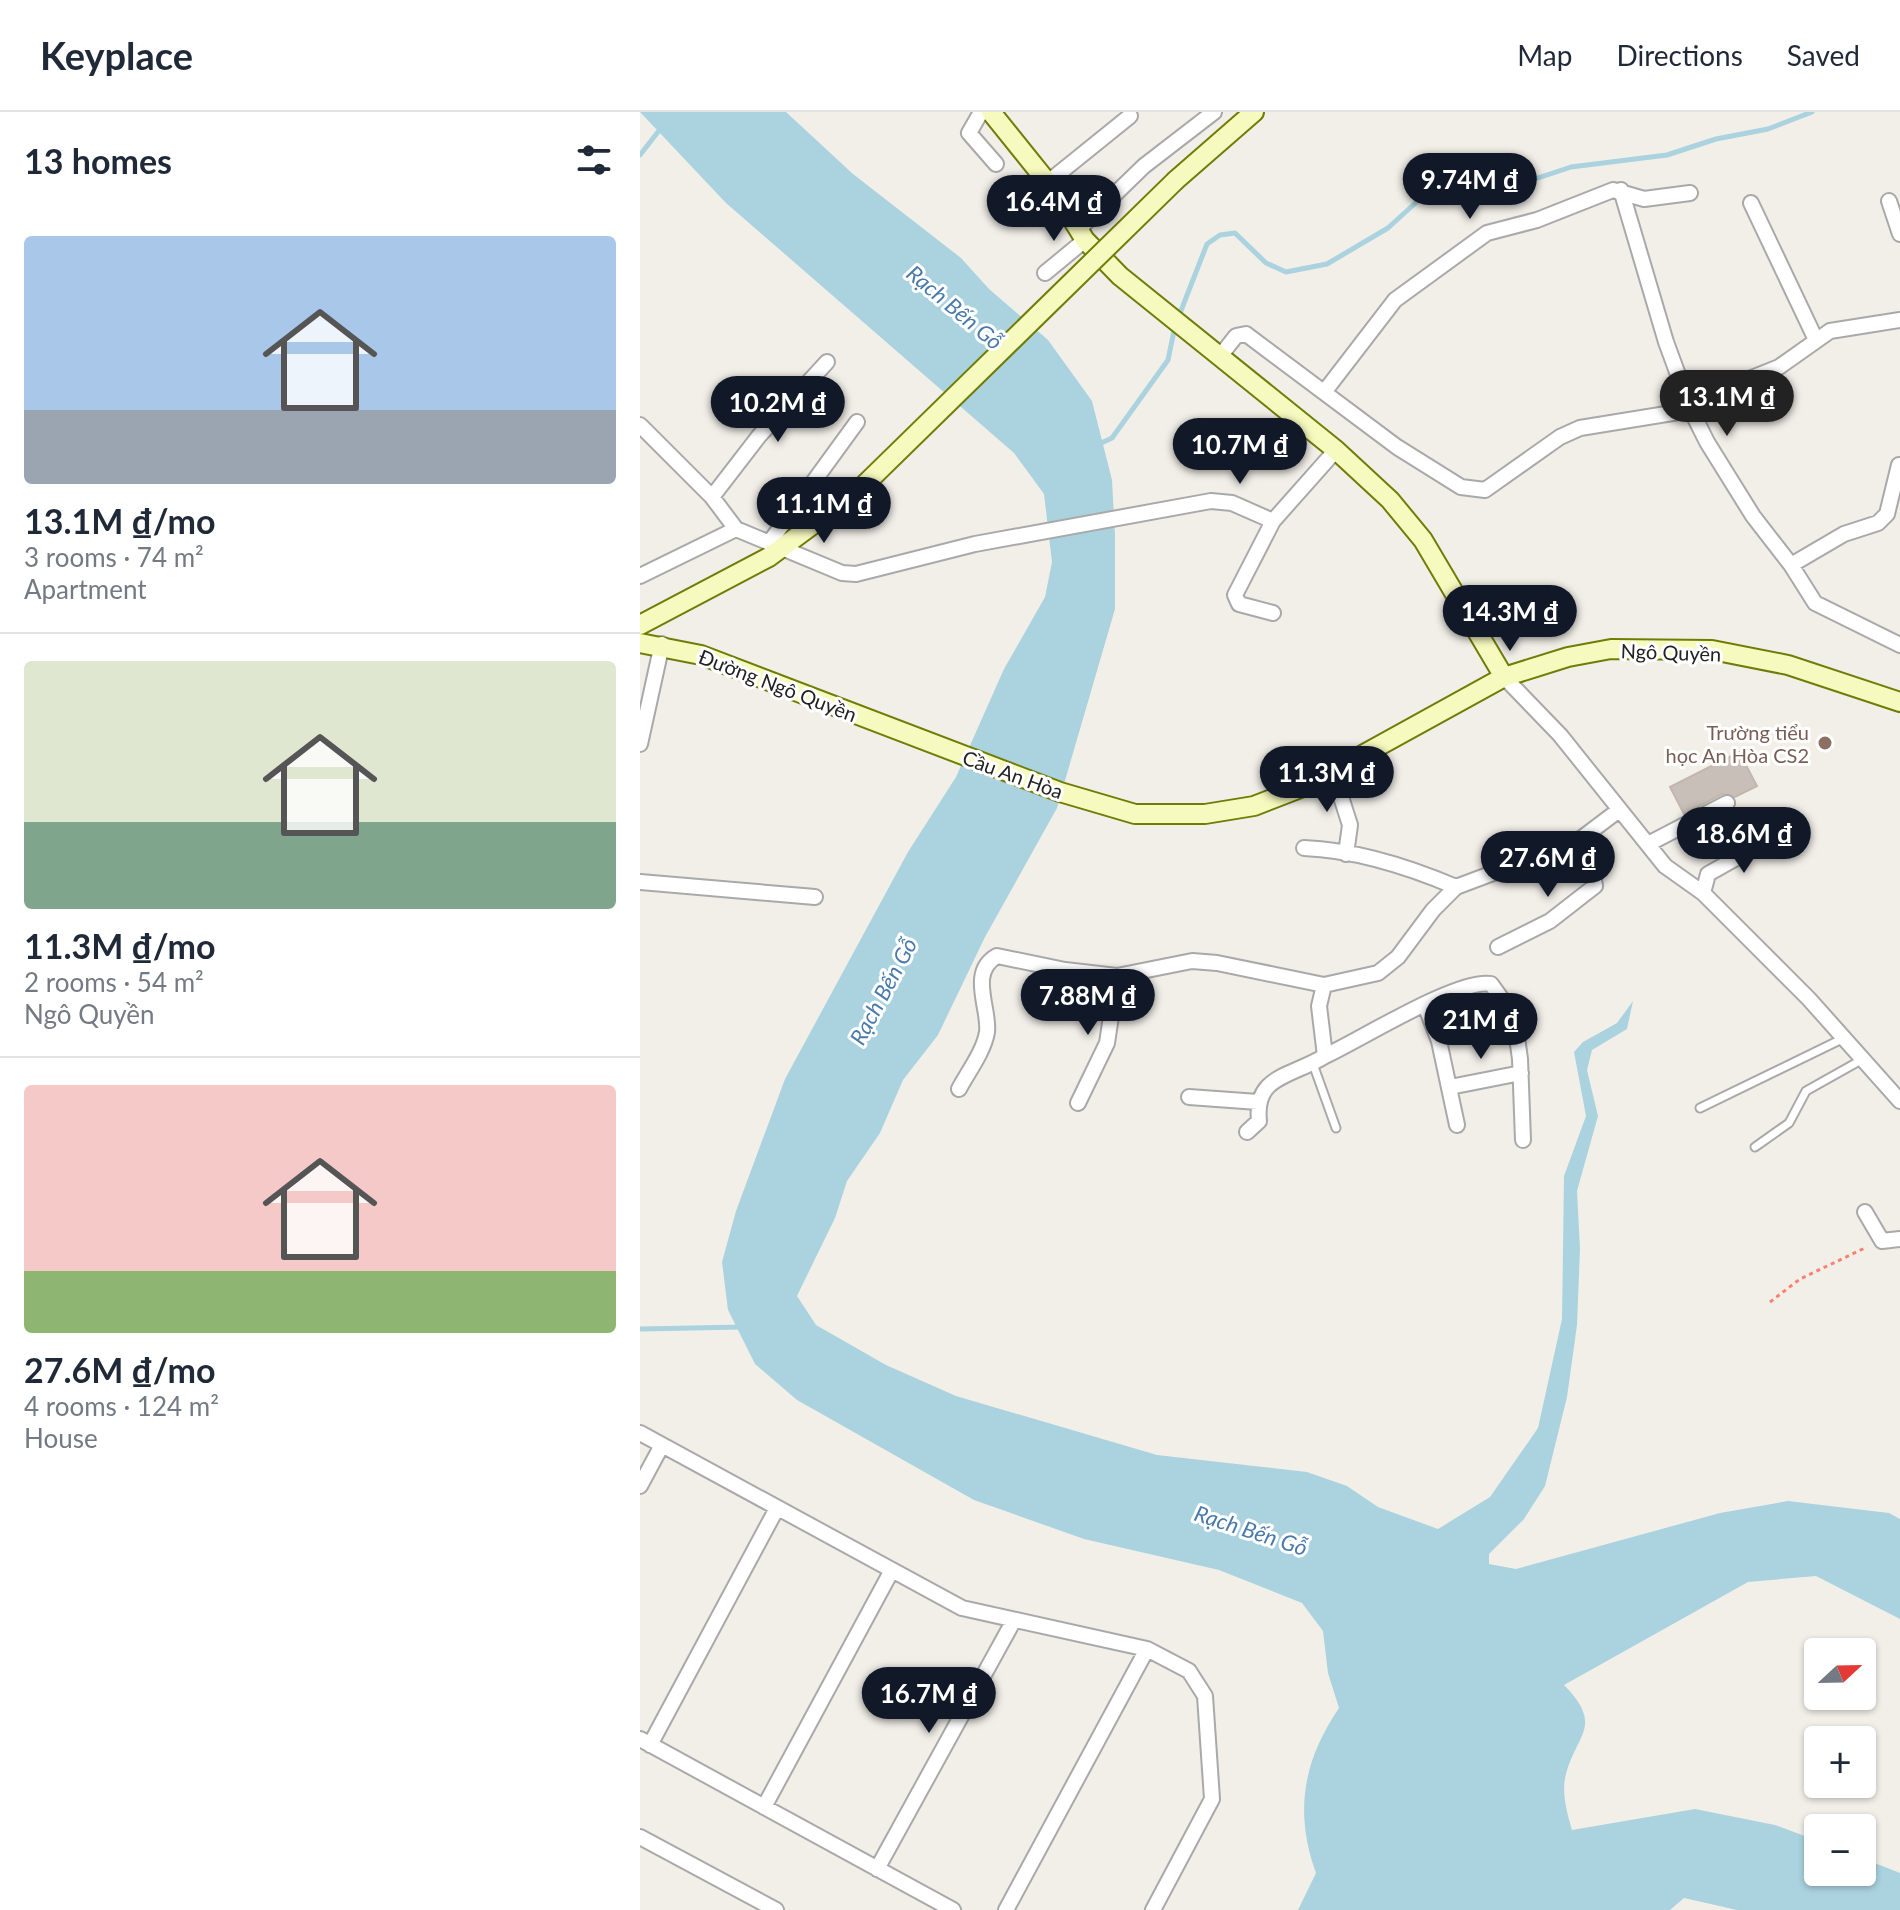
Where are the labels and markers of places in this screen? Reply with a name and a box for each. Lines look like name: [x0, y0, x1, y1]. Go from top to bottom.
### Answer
pin: 9.74M ₫: [1396, 153, 1544, 221]
pin: 16.4M ₫: [980, 175, 1128, 243]
pin: 13.1M ₫: [1653, 370, 1801, 438]
pin: 10.2M ₫: [704, 376, 852, 444]
pin: 10.7M ₫: [1166, 418, 1314, 486]
pin: 11.1M ₫: [750, 477, 898, 545]
pin: 14.3M ₫: [1436, 585, 1584, 653]
place label: Trường tiểu học An Hòa CS2: [1666, 720, 1809, 767]
marker: Trường tiểu học An Hòa CS2: [1816, 734, 1834, 752]
pin: 11.3M ₫: [1253, 746, 1401, 814]
pin: 18.6M ₫: [1670, 807, 1818, 875]
pin: 27.6M ₫: [1474, 831, 1622, 899]
pin: 7.88M ₫: [1014, 969, 1162, 1037]
pin: 21M ₫: [1425, 993, 1537, 1061]
pin: 16.7M ₫: [855, 1667, 1003, 1735]

